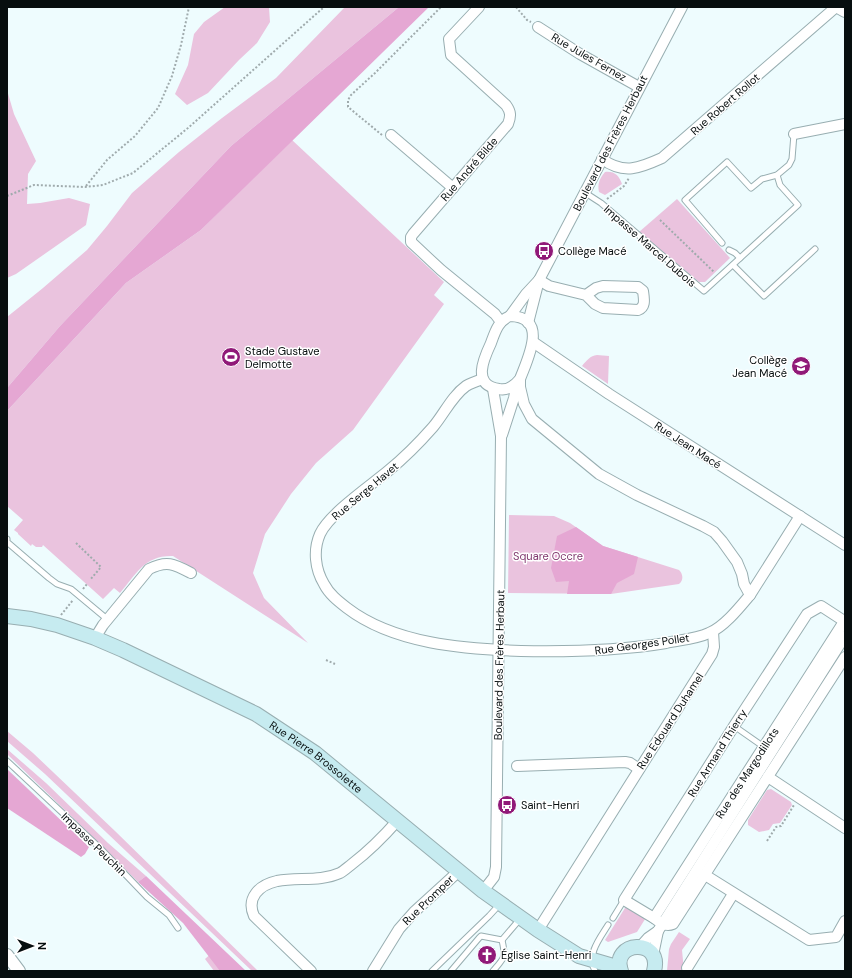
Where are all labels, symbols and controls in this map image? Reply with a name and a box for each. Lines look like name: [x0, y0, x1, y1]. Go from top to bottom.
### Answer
street label: Rue Jules Fernez: [549, 30, 629, 84]
street label: Rue Robert Rollot: [687, 70, 763, 138]
street label: Boulevard des Frères Herbaut: [570, 73, 650, 213]
street label: Rue André Bilde: [437, 134, 501, 204]
street label: Impasse Marcel Dubois: [601, 202, 699, 290]
bus stop icon: Collège Macé: [533, 240, 555, 262]
place label: Collège Macé: [558, 244, 626, 258]
place label: Stade Gustave Delmotte: [245, 344, 320, 371]
sports icon: Stade Gustave Delmotte: [220, 346, 242, 368]
place label: Collège Jean Macé: [732, 353, 787, 380]
school or university icon: Collège Jean Macé: [790, 355, 812, 377]
street label: Rue Jean Macé: [652, 418, 724, 472]
street label: Rue Serge Havet: [329, 459, 401, 523]
park label: Square Occre: [513, 549, 583, 563]
street label: Boulevard des Frères Herbaut: [491, 590, 507, 740]
street label: Rue Georges Pollet: [594, 630, 690, 658]
street label: Rue Edouard Duhamel: [634, 670, 706, 772]
street label: Rue Armand Thierry: [684, 706, 750, 800]
street label: Rue Pierre Brossolette: [267, 718, 365, 796]
street label: Rue des Margodillots: [712, 725, 782, 821]
bus stop icon: Saint-Henri: [496, 794, 518, 816]
place label: Saint-Henri: [521, 798, 579, 812]
street label: Impasse Peuchin: [58, 809, 130, 879]
street label: Rue Promper: [399, 872, 457, 928]
north arrow: [12, 926, 52, 966]
text: N: [35, 942, 49, 950]
church icon: Église Saint-Henri: [476, 944, 498, 966]
place label: Église Saint-Henri: [501, 948, 592, 962]

